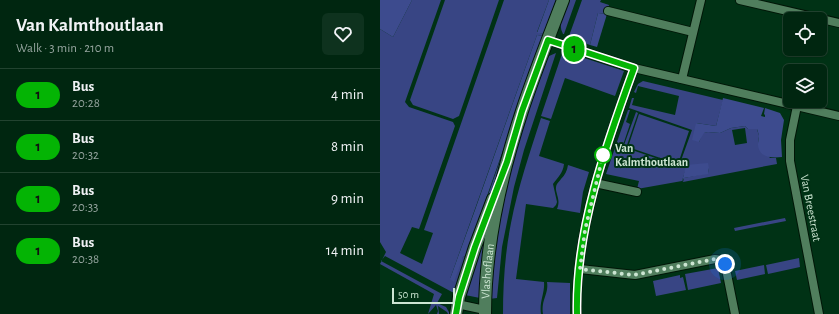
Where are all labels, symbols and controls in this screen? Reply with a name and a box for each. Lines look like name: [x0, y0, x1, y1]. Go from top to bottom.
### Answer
map controls: [783, 12, 827, 108]
button: locate: [783, 12, 827, 56]
button: heart: [322, 13, 364, 55]
text: Van Kalmthoutlaan: [16, 16, 164, 35]
line badge: 1: [561, 36, 587, 62]
text: Walk · 3 min · 210 m: [16, 42, 114, 55]
text: 1: [571, 42, 577, 56]
button: layers: [783, 64, 827, 108]
text: Bus: [72, 79, 94, 94]
text: 4 min: [331, 87, 364, 102]
text: 1: [35, 88, 41, 102]
text: 20:28: [72, 97, 100, 110]
text: Bus: [72, 131, 94, 146]
text: 8 min: [331, 139, 364, 154]
text: 1: [35, 140, 41, 154]
place label: Van Kalmthoutlaan: [615, 142, 688, 168]
marker: Van Kalmthoutlaan: [594, 146, 612, 164]
text: 20:32: [72, 149, 99, 162]
street label: Van Breestraat: [799, 174, 823, 243]
text: Bus: [72, 183, 94, 198]
text: 9 min: [331, 191, 364, 206]
text: 1: [35, 192, 41, 206]
text: 20:33: [72, 201, 98, 214]
text: Bus: [72, 235, 94, 250]
text: 14 min: [326, 243, 364, 258]
street label: Vlashoflaan: [479, 243, 496, 299]
text: 1: [35, 244, 41, 258]
text: 20:38: [72, 253, 99, 266]
your location: [715, 254, 735, 274]
scale bar: [392, 286, 455, 305]
text: 50 m: [398, 289, 419, 300]

